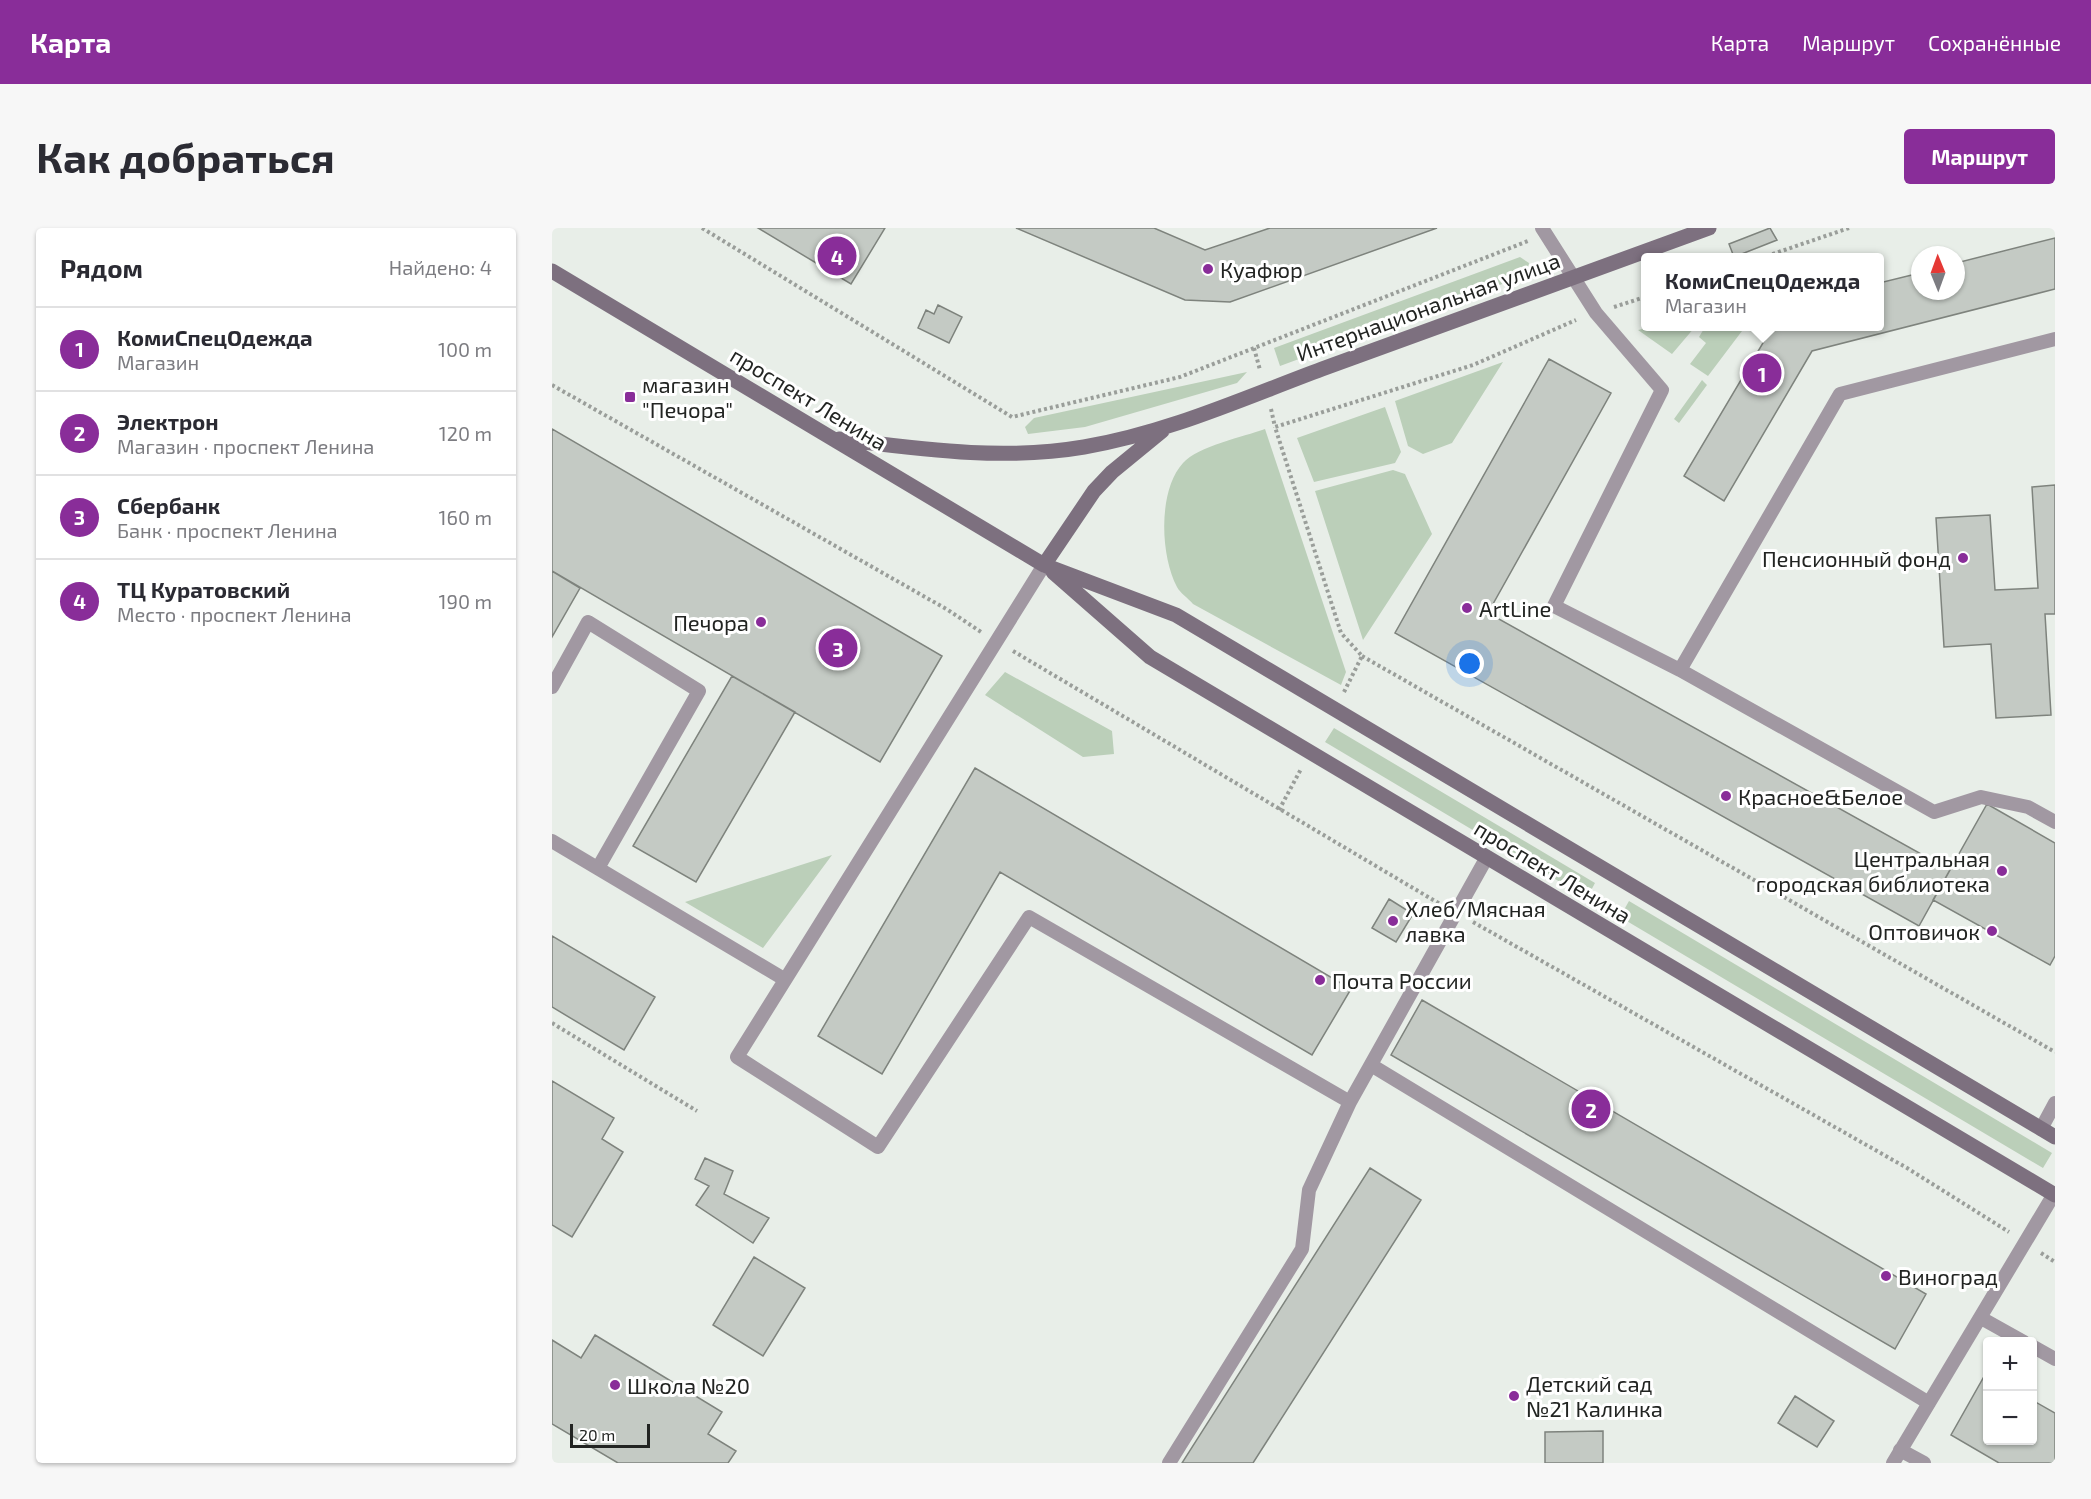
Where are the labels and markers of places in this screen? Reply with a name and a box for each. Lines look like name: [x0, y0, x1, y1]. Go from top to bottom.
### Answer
pin: 4: [818, 234, 856, 279]
place label: Куафюр: [1220, 256, 1303, 283]
marker: Куафюр: [1201, 262, 1215, 276]
pin: 1: [1742, 350, 1782, 396]
place label: магазин "Печора": [642, 371, 733, 422]
marker: магазин "Печора": [623, 390, 637, 404]
place label: Пенсионный фонд: [1762, 545, 1951, 571]
marker: Пенсионный фонд: [1956, 551, 1970, 565]
place label: ArtLine: [1479, 595, 1551, 621]
marker: ArtLine: [1460, 601, 1474, 615]
place label: Печора: [673, 609, 749, 635]
marker: Печора: [754, 615, 768, 629]
pin: 3: [818, 626, 858, 670]
place label: Красное&Белое: [1738, 783, 1903, 809]
marker: Красное&Белое: [1719, 789, 1733, 803]
place label: Центральная городская библиотека: [1756, 845, 1990, 896]
marker: Центральная городская библиотека: [1995, 864, 2009, 878]
place label: Хлеб/Мясная лавка: [1405, 895, 1546, 946]
marker: Хлеб/Мясная лавка: [1386, 914, 1400, 928]
place label: Оптовичок: [1868, 918, 1980, 944]
marker: Оптовичок: [1985, 924, 1999, 938]
place label: Почта России: [1332, 967, 1472, 993]
marker: Почта России: [1313, 973, 1327, 987]
pin: 2: [1572, 1086, 1610, 1132]
place label: Виноград: [1898, 1263, 1998, 1289]
marker: Виноград: [1879, 1269, 1893, 1283]
place label: Детский сад №21 Калинка: [1526, 1370, 1663, 1421]
place label: Школа №20: [627, 1372, 750, 1398]
marker: Школа №20: [608, 1378, 622, 1392]
marker: Детский сад №21 Калинка: [1507, 1389, 1521, 1403]

